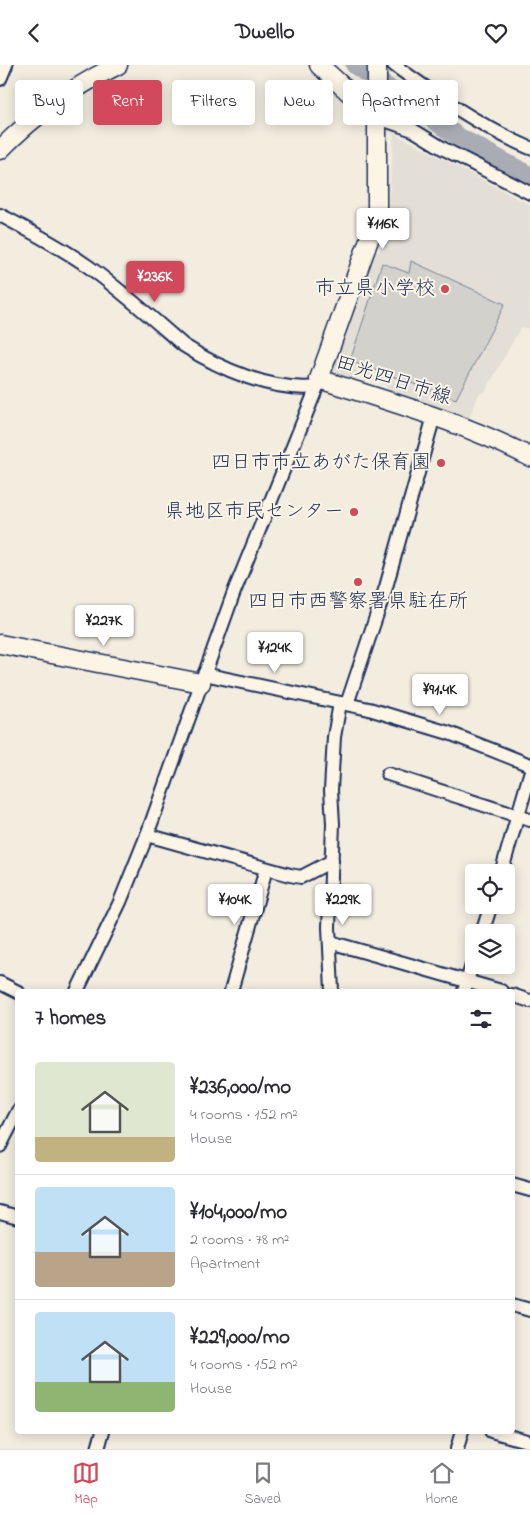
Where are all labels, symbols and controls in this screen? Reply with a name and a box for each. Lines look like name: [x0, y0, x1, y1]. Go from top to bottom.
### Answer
text: Dwello: [235, 17, 295, 49]
icon: back: [20, 19, 48, 47]
icon: heart: [482, 19, 510, 47]
chip: Buy: [15, 80, 83, 125]
chip: Rent: [93, 80, 162, 125]
chip: Filters: [172, 80, 255, 125]
chip: New: [265, 80, 333, 125]
chip: Apartment: [343, 80, 458, 125]
pin: ¥116K: [348, 207, 418, 250]
text: ¥116K: [367, 212, 399, 236]
pin: ¥236K: [120, 261, 190, 303]
text: ¥236K: [137, 265, 173, 289]
place label: 市立県小学校: [315, 275, 435, 304]
marker: 市立県小学校: [439, 283, 451, 295]
street label: 田光四日市線: [331, 349, 455, 413]
place label: 四日市市立あがた保育園: [211, 449, 431, 478]
marker: 四日市市立あがた保育園: [435, 457, 447, 469]
place label: 県地区市民センター: [165, 498, 344, 527]
marker: 県地区市民センター: [348, 506, 360, 518]
marker: 四日市西警察署県駐在所: [352, 576, 364, 588]
place label: 四日市西警察署県駐在所: [248, 588, 468, 617]
pin: ¥227K: [69, 605, 139, 647]
text: ¥227K: [86, 609, 122, 633]
pin: ¥124K: [240, 631, 310, 674]
text: ¥124K: [258, 636, 292, 660]
pin: ¥91.4K: [399, 673, 481, 716]
text: ¥91.4K: [423, 678, 457, 702]
map controls: [465, 864, 515, 974]
button: locate: [465, 864, 515, 914]
pin: ¥104K: [200, 883, 270, 926]
pin: ¥229K: [308, 883, 378, 926]
text: ¥104K: [219, 888, 251, 912]
text: ¥229K: [326, 888, 360, 912]
button: layers: [465, 924, 515, 974]
text: 7 homes: [35, 1004, 106, 1034]
icon: filters: [467, 1005, 495, 1033]
text: ¥236,000/mo: [190, 1073, 291, 1103]
icon: home: [75, 1082, 135, 1142]
text: 4 rooms · 152 m²: [190, 1103, 298, 1127]
text: House: [190, 1127, 232, 1151]
text: ¥104,000/mo: [190, 1198, 287, 1228]
icon: home: [75, 1207, 135, 1267]
text: 2 rooms · 78 m²: [190, 1228, 289, 1252]
text: Apartment: [190, 1252, 260, 1276]
text: ¥229,000/mo: [190, 1323, 290, 1353]
icon: home: [75, 1332, 135, 1392]
text: 4 rooms · 152 m²: [190, 1353, 298, 1377]
text: House: [190, 1377, 232, 1401]
tab: Map: [72, 1459, 100, 1510]
tab: Saved: [244, 1459, 281, 1510]
tab: Home: [425, 1459, 458, 1510]

